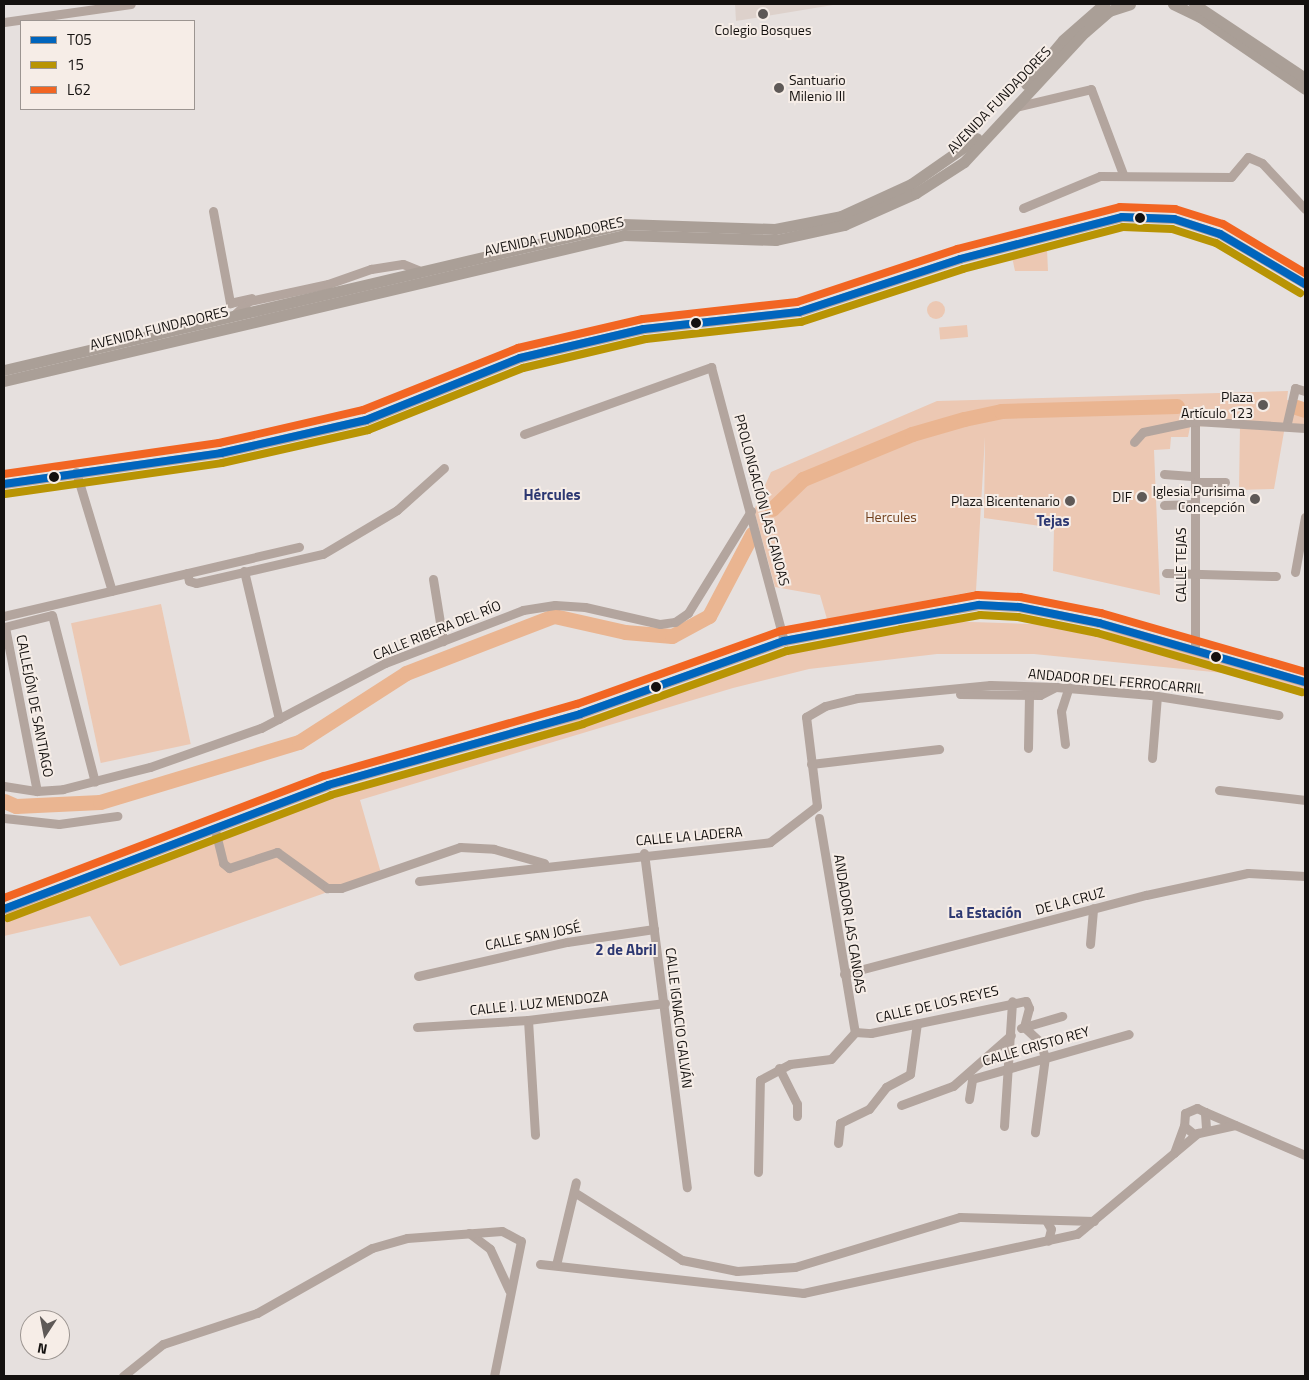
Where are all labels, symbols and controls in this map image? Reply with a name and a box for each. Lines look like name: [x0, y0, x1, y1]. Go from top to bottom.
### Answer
marker: Colegio Bosques: [757, 8, 769, 20]
legend: [20, 20, 195, 110]
place label: Colegio Bosques: [715, 22, 811, 38]
text: T05: [67, 28, 92, 51]
street label: AVENIDA FUNDADORES: [944, 43, 1054, 157]
text: 15: [67, 53, 84, 76]
place label: Santuario Milenio III: [789, 72, 846, 104]
text: L62: [67, 78, 91, 101]
marker: Santuario Milenio III: [773, 82, 785, 94]
street label: AVENIDA FUNDADORES: [483, 213, 625, 259]
unlabelled marker: [1135, 213, 1145, 223]
street label: AVENIDA FUNDADORES: [88, 303, 230, 353]
unlabelled marker: [691, 318, 701, 328]
place label: Plaza Artículo 123: [1181, 389, 1253, 422]
marker: Plaza Artículo 123: [1257, 399, 1269, 411]
street label: PROLONGACIÓN LAS CANOAS: [731, 412, 793, 588]
unlabelled marker: [49, 472, 59, 482]
place label: Iglesia Purisima Concepción: [1153, 483, 1245, 516]
district label: Hércules: [523, 486, 581, 504]
place label: DIF: [1112, 489, 1132, 505]
marker: DIF: [1136, 491, 1148, 503]
place label: Plaza Bicentenario: [951, 493, 1060, 509]
marker: Iglesia Purisima Concepción: [1249, 493, 1261, 505]
marker: Plaza Bicentenario: [1064, 495, 1076, 507]
park label: Hercules: [865, 509, 917, 525]
district label: Tejas: [1036, 512, 1070, 530]
street label: CALLE TEJAS: [1173, 527, 1189, 603]
street label: CALLE RIBERA DEL RÍO: [371, 597, 503, 663]
street label: CALLEJÓN DE SANTIAGO: [13, 633, 57, 779]
unlabelled marker: [1211, 652, 1221, 662]
street label: ANDADOR DEL FERROCARRIL: [1027, 665, 1205, 697]
unlabelled marker: [651, 682, 661, 692]
street label: CALLE LA LADERA: [635, 823, 743, 849]
street label: ANDADOR LAS CANOAS: [831, 853, 869, 995]
street label: DE LA CRUZ: [1034, 884, 1106, 918]
district label: La Estación: [948, 904, 1022, 922]
street label: CALLE SAN JOSÉ: [484, 918, 582, 954]
district label: 2 de Abril: [595, 941, 657, 959]
street label: CALLE IGNACIO GALVÁN: [662, 947, 696, 1089]
street label: CALLE DE LOS REYES: [874, 982, 1000, 1026]
street label: CALLE J. LUZ MENDOZA: [469, 987, 609, 1019]
street label: CALLE CRISTO REY: [980, 1023, 1092, 1069]
north arrow: [20, 1310, 70, 1360]
text: N: [35, 1338, 49, 1360]

